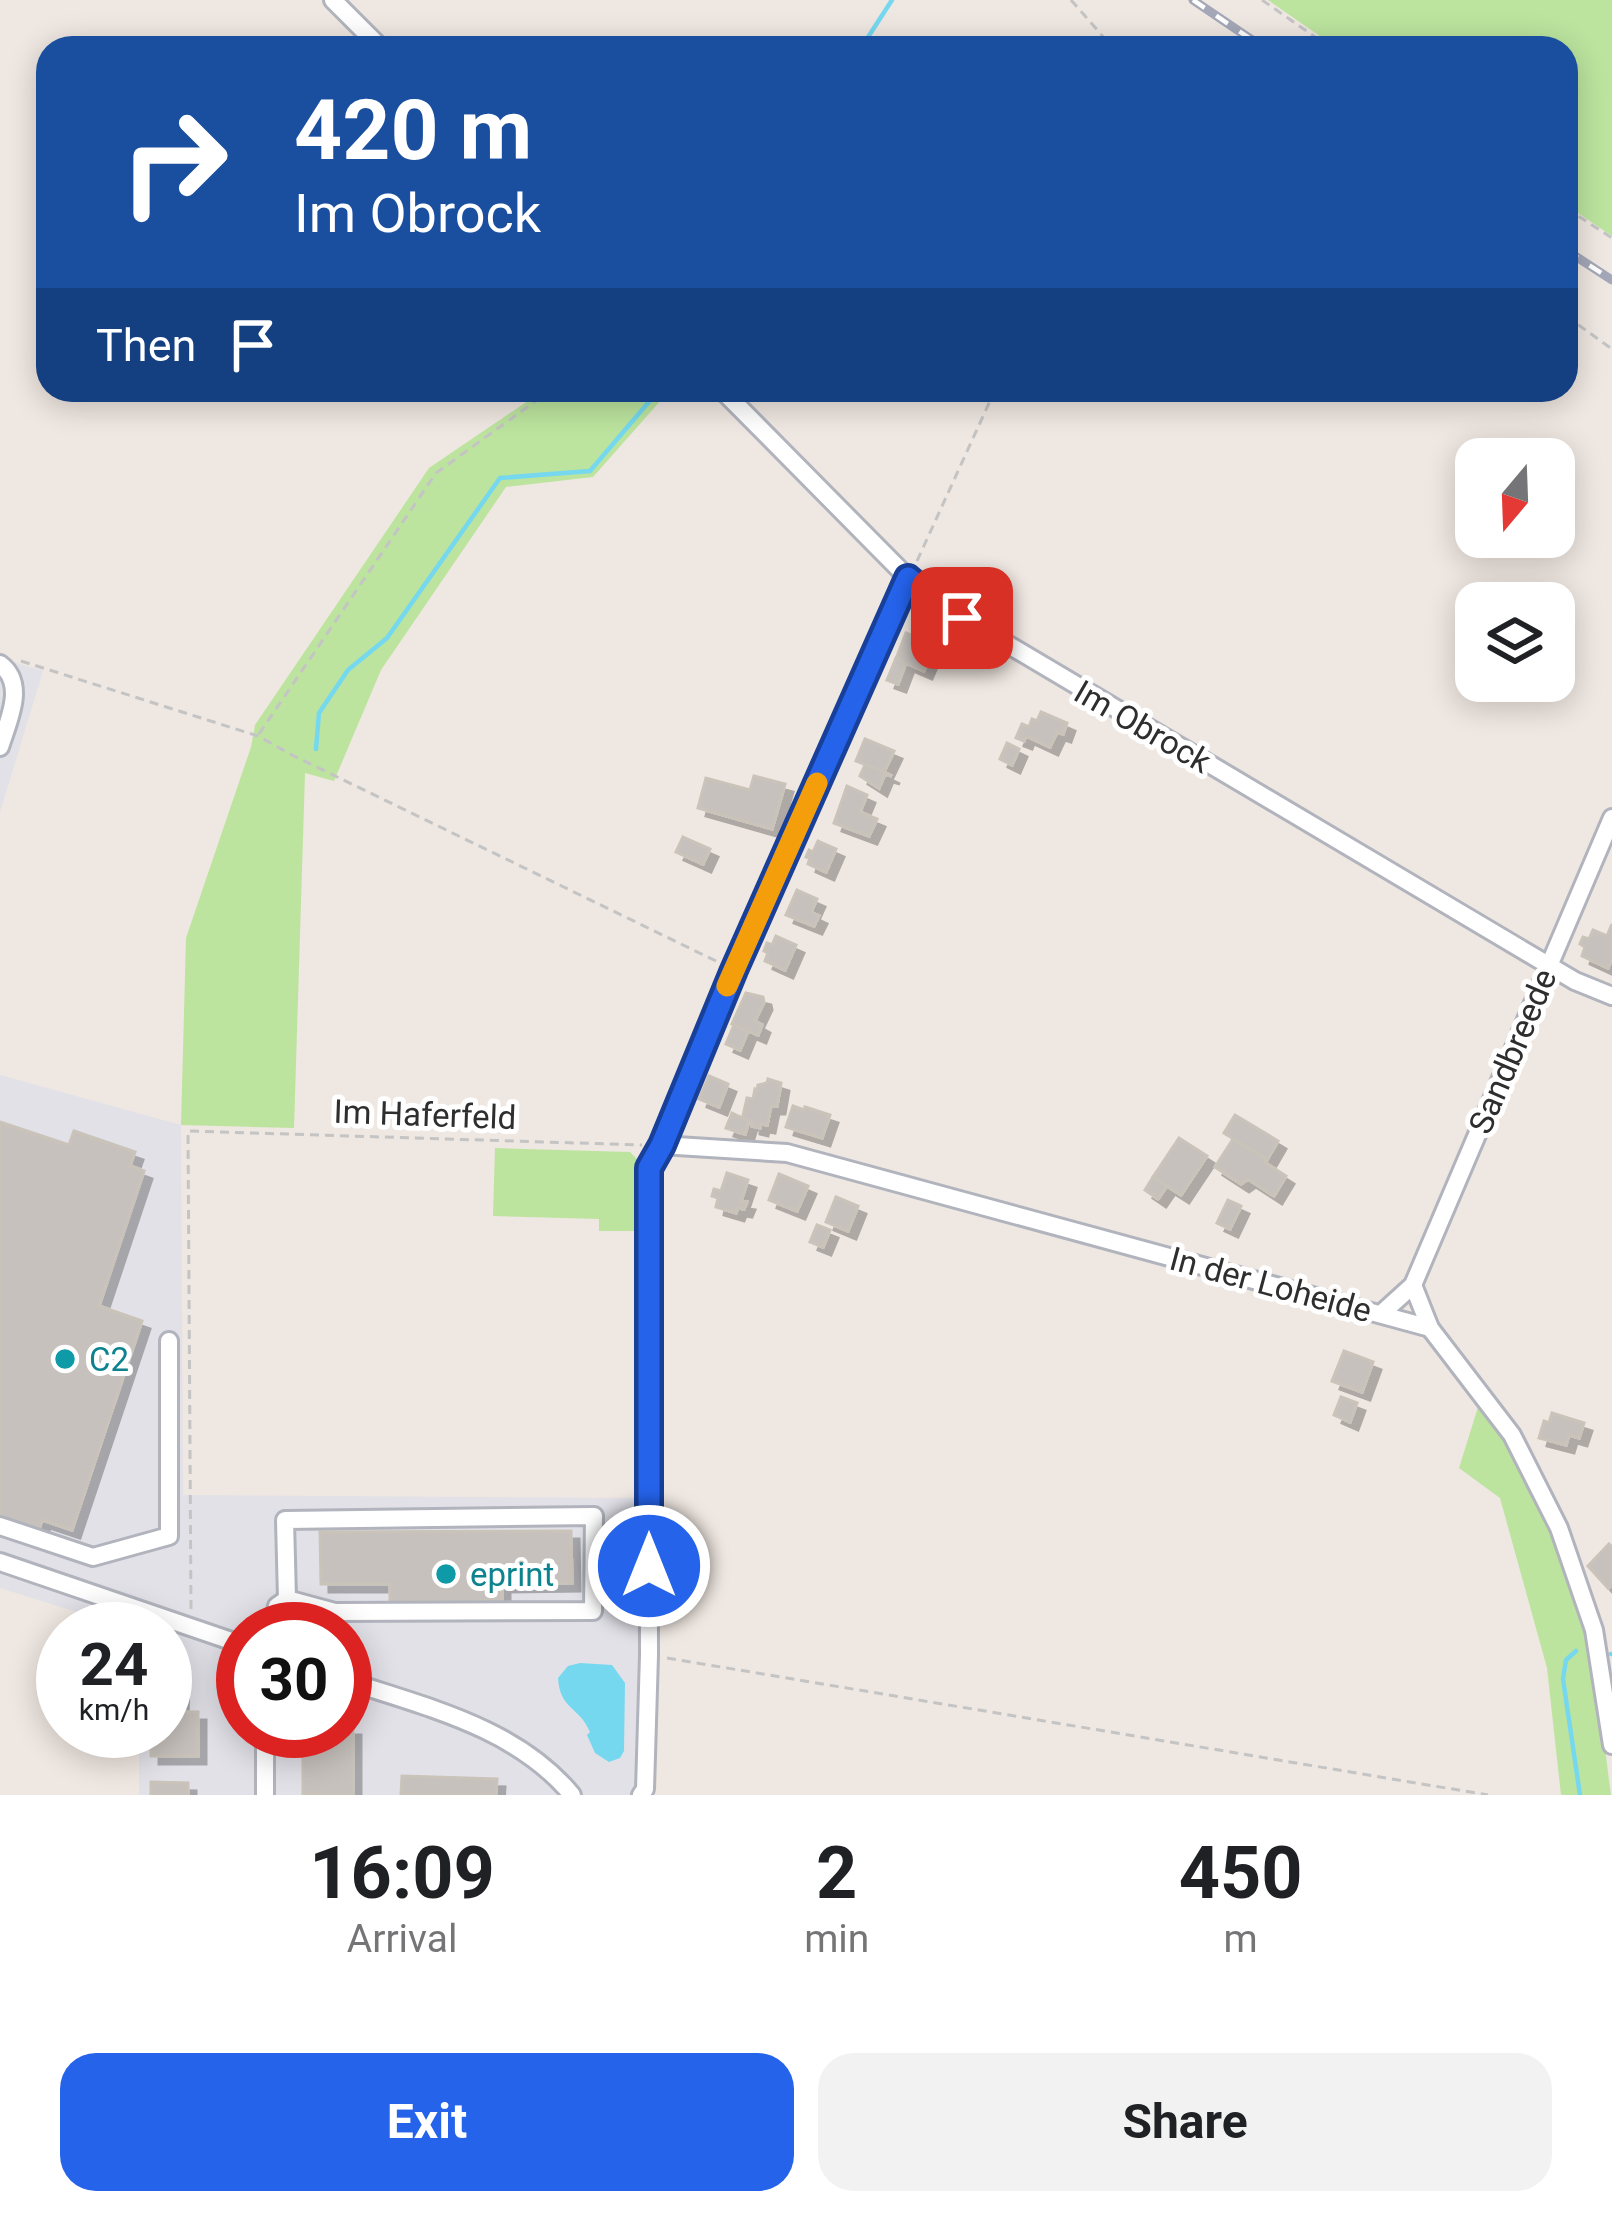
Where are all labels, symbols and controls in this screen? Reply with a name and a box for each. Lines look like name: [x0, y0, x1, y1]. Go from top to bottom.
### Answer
text: 420 m: [294, 81, 532, 180]
icon: right: [96, 84, 252, 240]
text: Im Obrock: [294, 182, 541, 245]
icon: arrive: [220, 312, 286, 378]
text: Then: [96, 319, 196, 372]
north arrow: [1455, 438, 1575, 558]
map controls: [1455, 438, 1575, 702]
pin: [911, 567, 1013, 669]
button: layers: [1455, 582, 1575, 702]
icon: arrive: [929, 585, 995, 651]
street label: Im Obrock: [1068, 672, 1218, 781]
street label: Sandbreede: [1460, 963, 1565, 1139]
street label: Im Haferfeld: [333, 1092, 517, 1137]
street label: In der Loheide: [1166, 1239, 1376, 1330]
place label: C2: [89, 1340, 129, 1379]
marker: C2: [52, 1346, 78, 1372]
position arrow: [586, 1503, 712, 1629]
place label: eprint: [470, 1555, 554, 1594]
marker: eprint: [433, 1561, 459, 1587]
speed limit sign: 30: [216, 1602, 372, 1758]
text: 24: [80, 1629, 148, 1700]
text: km/h: [79, 1692, 149, 1727]
text: 16:09: [309, 1831, 495, 1916]
text: 2: [816, 1831, 857, 1916]
text: 450: [1179, 1831, 1303, 1916]
text: Arrival: [347, 1916, 457, 1962]
text: min: [804, 1916, 869, 1962]
text: m: [1224, 1916, 1258, 1962]
button: Exit: [60, 2053, 794, 2191]
button: Share: [818, 2053, 1552, 2191]

